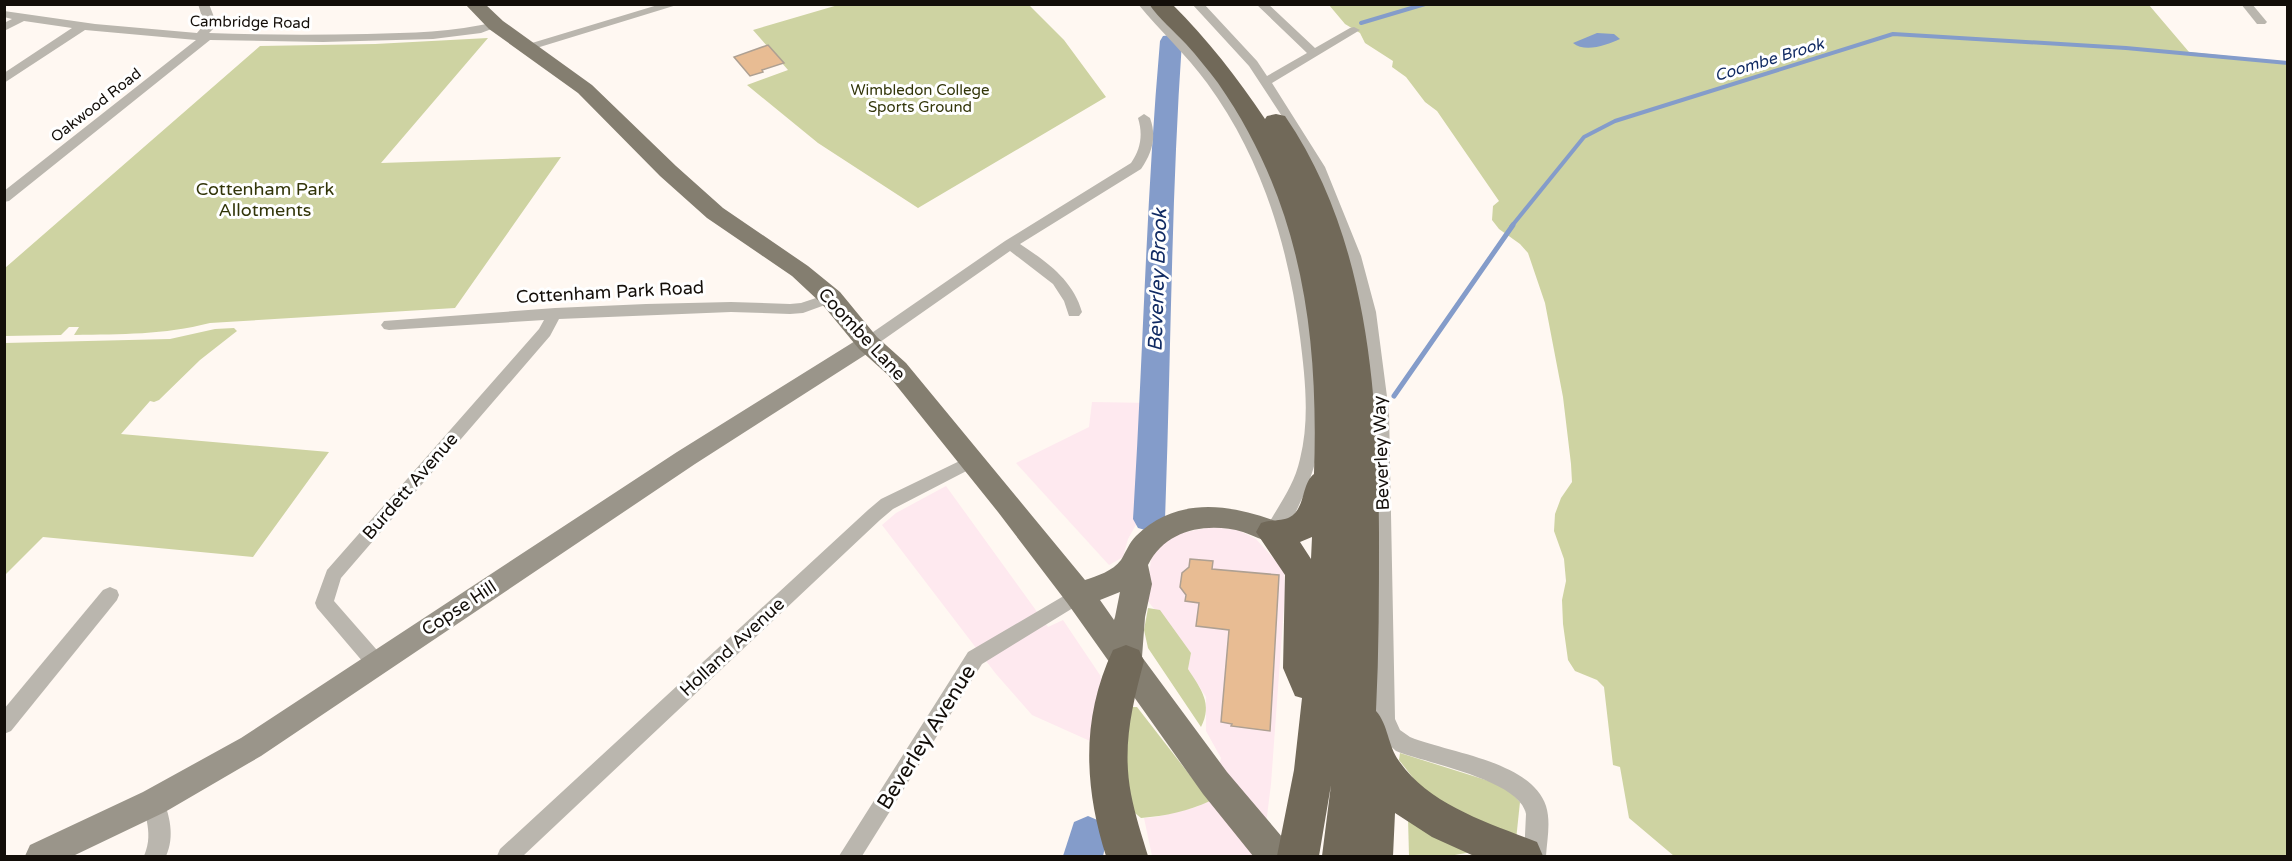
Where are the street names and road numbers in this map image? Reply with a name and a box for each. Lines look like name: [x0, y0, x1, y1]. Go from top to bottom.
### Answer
street label: Cambridge Road: [190, 12, 310, 32]
street label: Oakwood Road: [47, 64, 145, 146]
street label: Cottenham Park Road: [515, 276, 705, 308]
street label: Coombe Lane: [814, 283, 910, 385]
street label: Beverley Way: [1368, 395, 1394, 511]
street label: Burdett Avenue: [358, 428, 462, 544]
street label: Copse Hill: [417, 576, 501, 640]
street label: Holland Avenue: [675, 593, 789, 701]
street label: Beverley Avenue: [872, 660, 981, 814]

